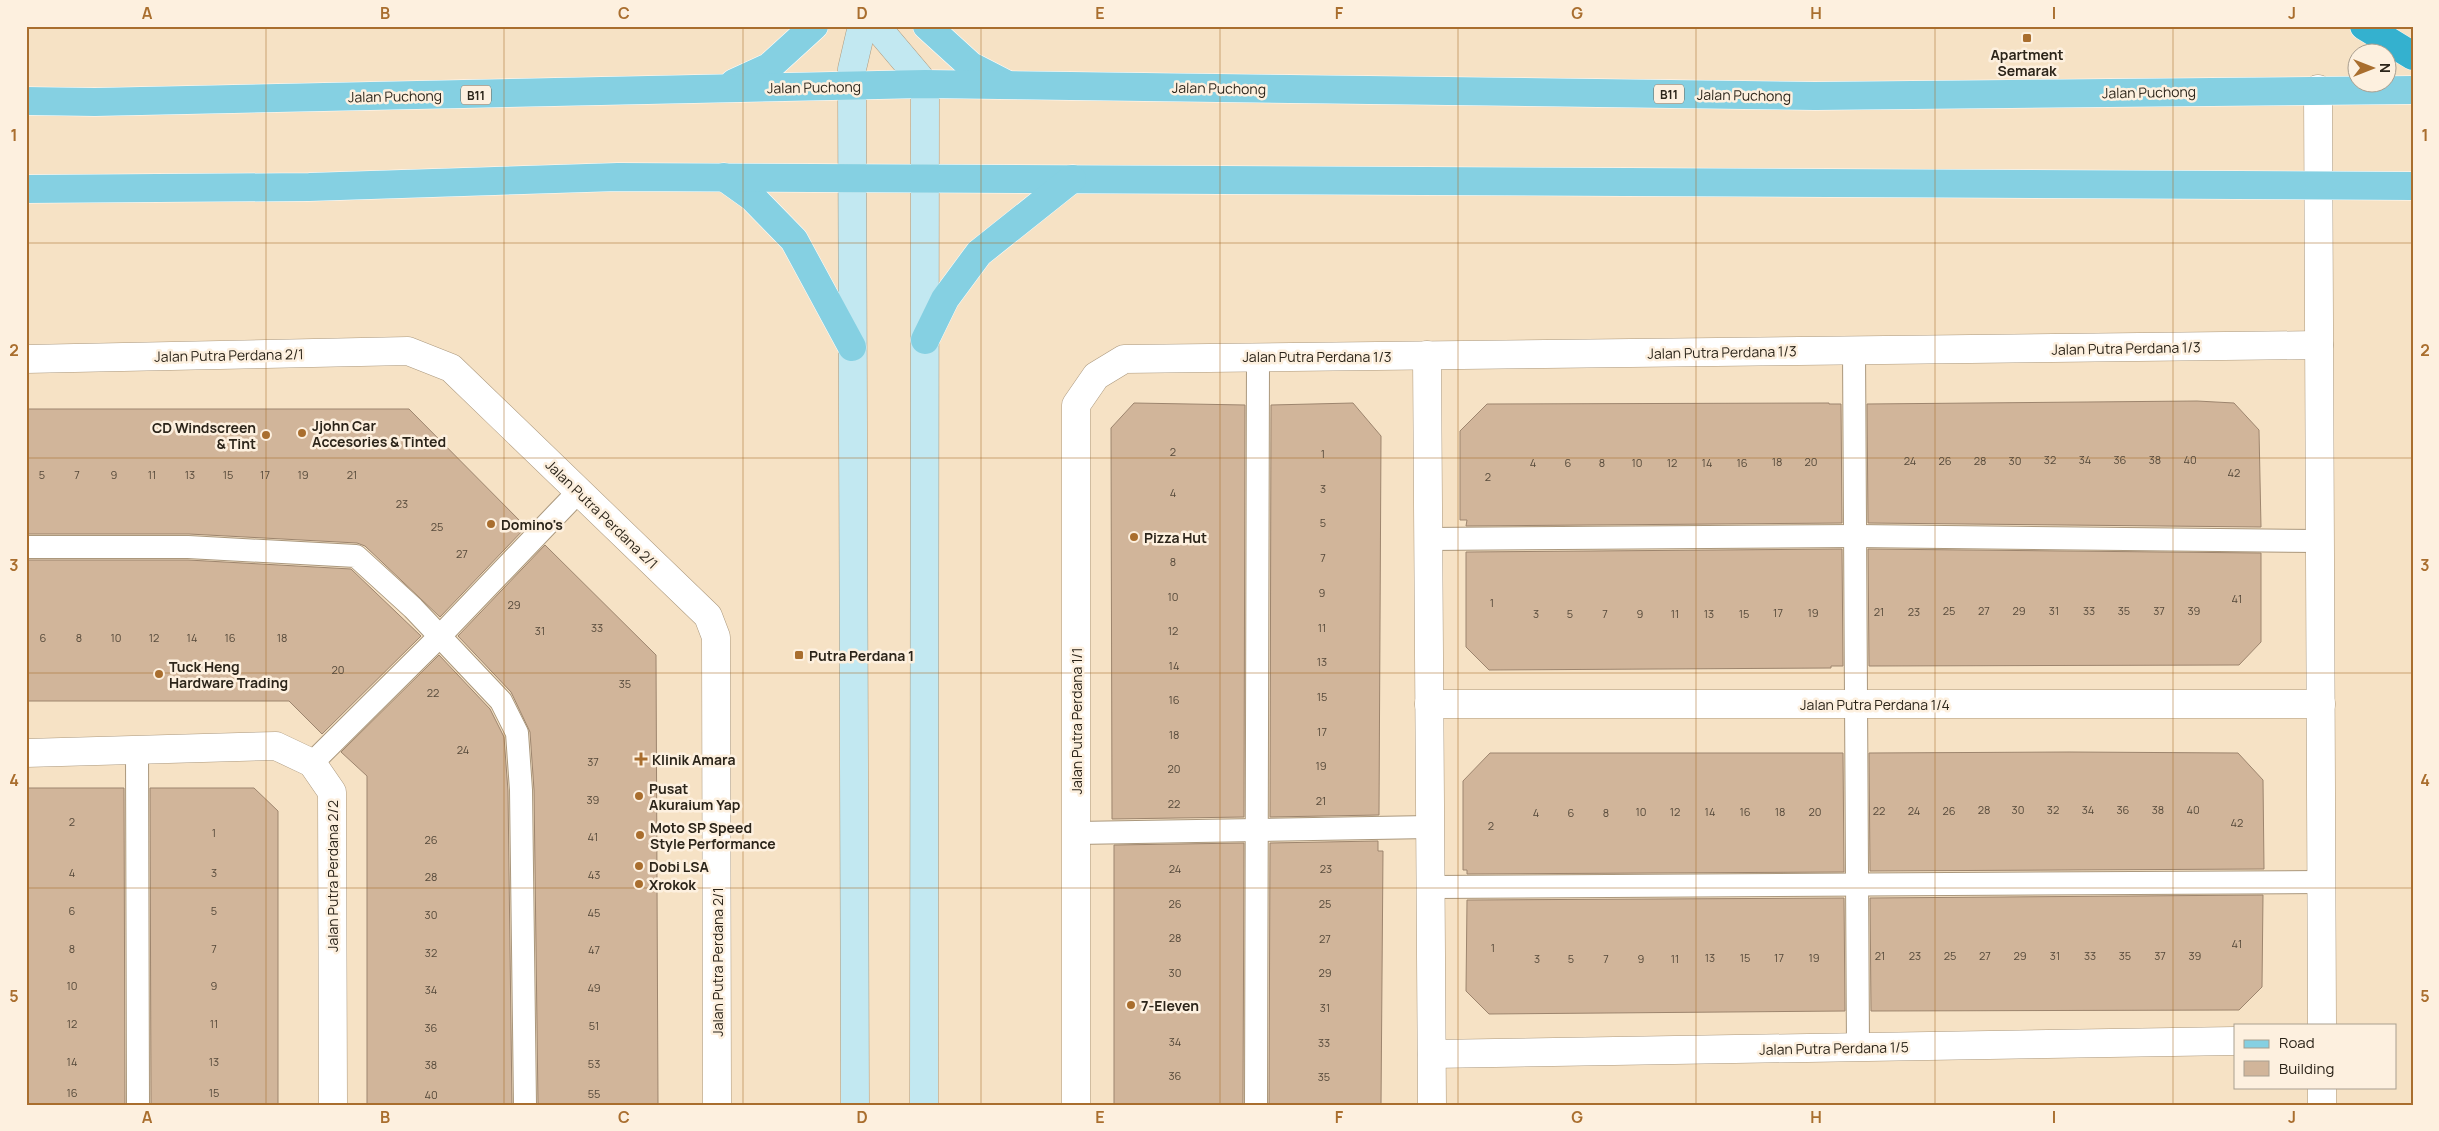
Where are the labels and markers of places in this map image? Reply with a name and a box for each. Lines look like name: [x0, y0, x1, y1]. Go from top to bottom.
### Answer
marker: Apartment Semarak: [2021, 32, 2033, 44]
place label: Apartment Semarak: [1990, 45, 2064, 80]
place label: Jjohn Car Accesories & Tinted: [312, 416, 446, 451]
place label: CD Windscreen & Tint: [152, 418, 256, 453]
marker: Jjohn Car Accesories & Tinted: [296, 427, 308, 439]
marker: CD Windscreen & Tint: [260, 429, 272, 441]
place label: Domino's: [501, 515, 563, 534]
marker: Domino's: [485, 518, 497, 530]
place label: Pizza Hut: [1144, 528, 1207, 547]
marker: Pizza Hut: [1128, 531, 1140, 543]
place label: Putra Perdana 1: [809, 646, 914, 665]
marker: Putra Perdana 1: [793, 649, 805, 661]
place label: Tuck Heng Hardware Trading: [169, 657, 288, 692]
marker: Tuck Heng Hardware Trading: [153, 668, 165, 680]
place label: Klinik Amara: [652, 750, 735, 769]
marker: Klinik Amara: [634, 752, 648, 766]
place label: Pusat Akuraium Yap: [649, 779, 741, 814]
marker: Pusat Akuraium Yap: [633, 790, 645, 802]
place label: Moto SP Speed Style Performance: [650, 818, 776, 853]
marker: Moto SP Speed Style Performance: [634, 829, 646, 841]
place label: Dobi LSA: [649, 857, 709, 876]
marker: Dobi LSA: [633, 860, 645, 872]
place label: Xrokok: [649, 875, 696, 894]
marker: Xrokok: [633, 878, 645, 890]
place label: 7-Eleven: [1141, 996, 1199, 1015]
marker: 7-Eleven: [1125, 999, 1137, 1011]

